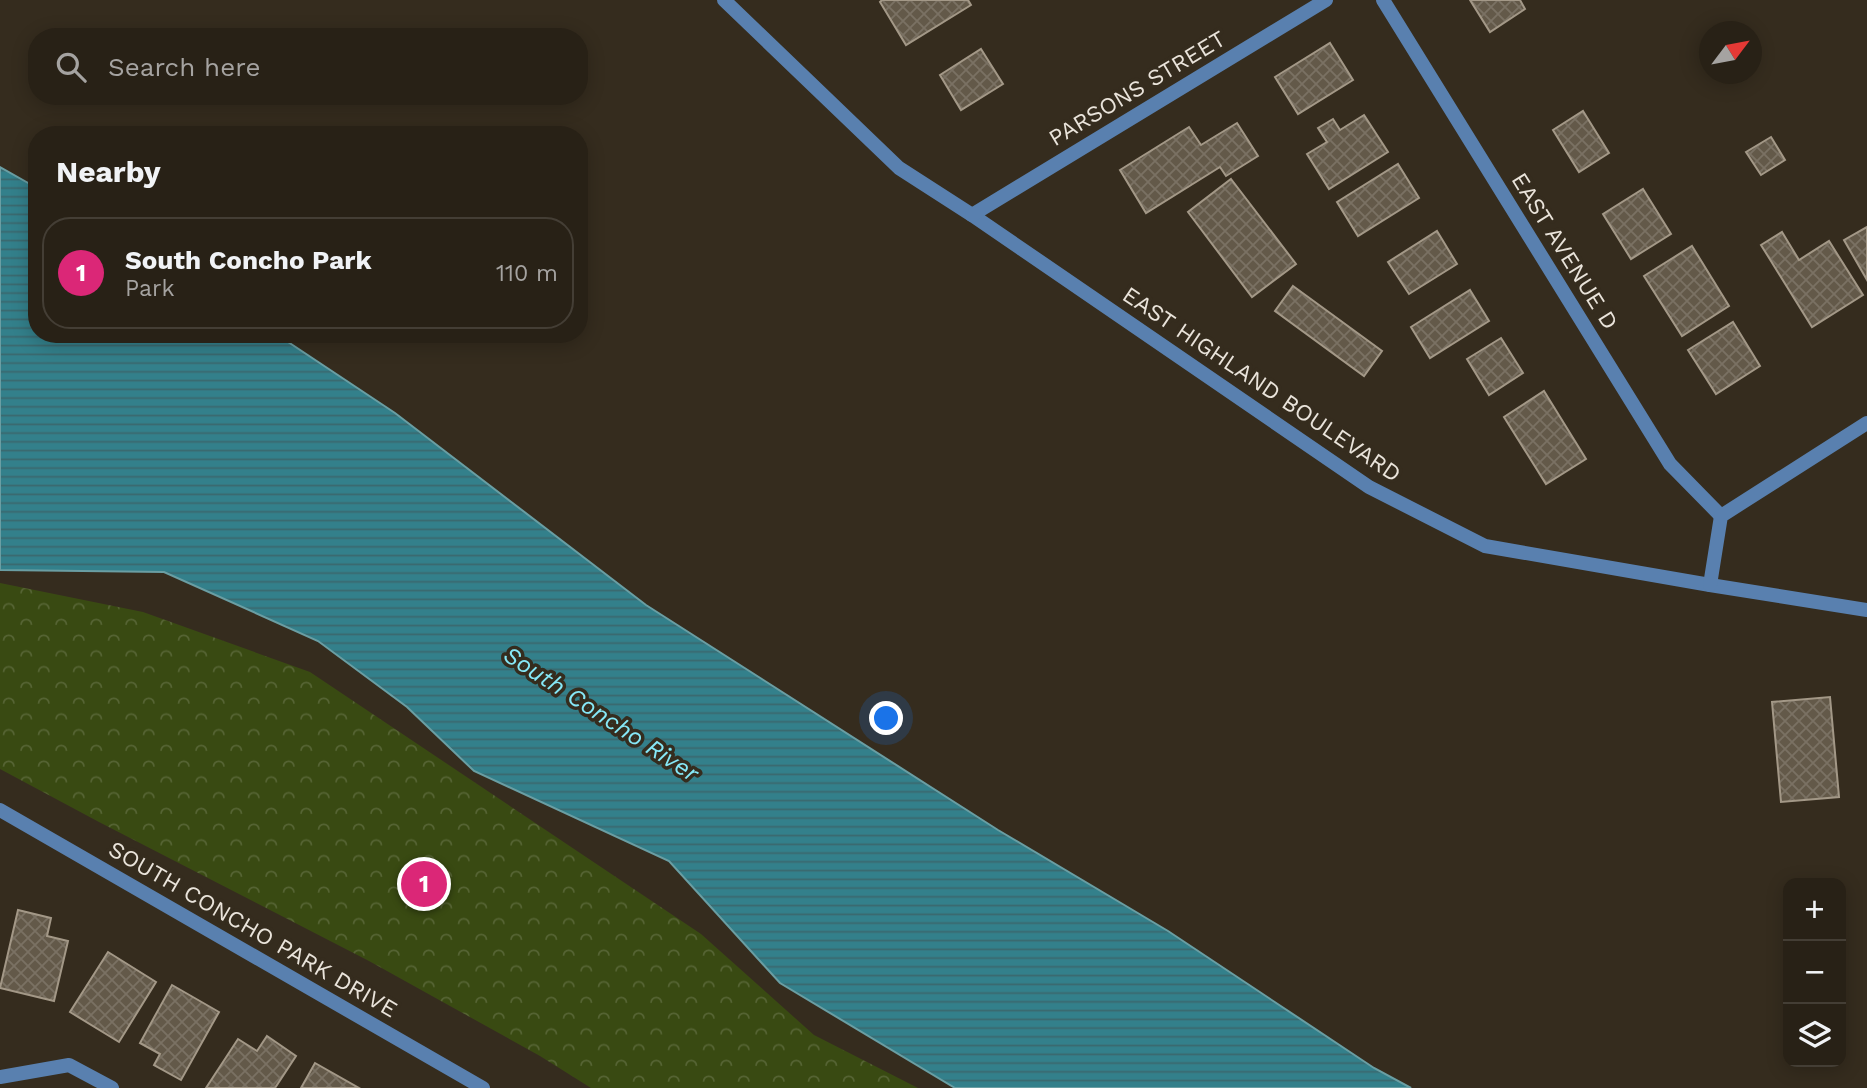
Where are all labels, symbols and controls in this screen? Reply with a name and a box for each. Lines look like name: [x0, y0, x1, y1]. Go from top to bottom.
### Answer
north arrow: [1699, 21, 1762, 84]
street label: PARSONS STREET: [1044, 25, 1231, 152]
search box: [28, 28, 588, 105]
icon: search: [52, 48, 90, 86]
text: Search here: [108, 52, 260, 82]
text: Nearby: [56, 154, 161, 189]
street label: EAST AVENUE D: [1506, 168, 1624, 335]
text: South Concho Park: [125, 245, 372, 275]
text: 1: [76, 260, 86, 287]
text: 110 m: [496, 260, 558, 287]
text: Park: [125, 275, 174, 302]
street label: EAST HIGHLAND BOULEVARD: [1117, 281, 1406, 488]
water label: South Concho River: [498, 640, 705, 788]
your location: [869, 701, 903, 735]
street label: SOUTH CONCHO PARK DRIVE: [104, 836, 402, 1023]
pin: 1: [401, 858, 447, 910]
map controls: [1783, 878, 1846, 1067]
button: +: [1783, 878, 1846, 941]
button: −: [1783, 941, 1846, 1004]
button: layers: [1783, 1004, 1846, 1067]

